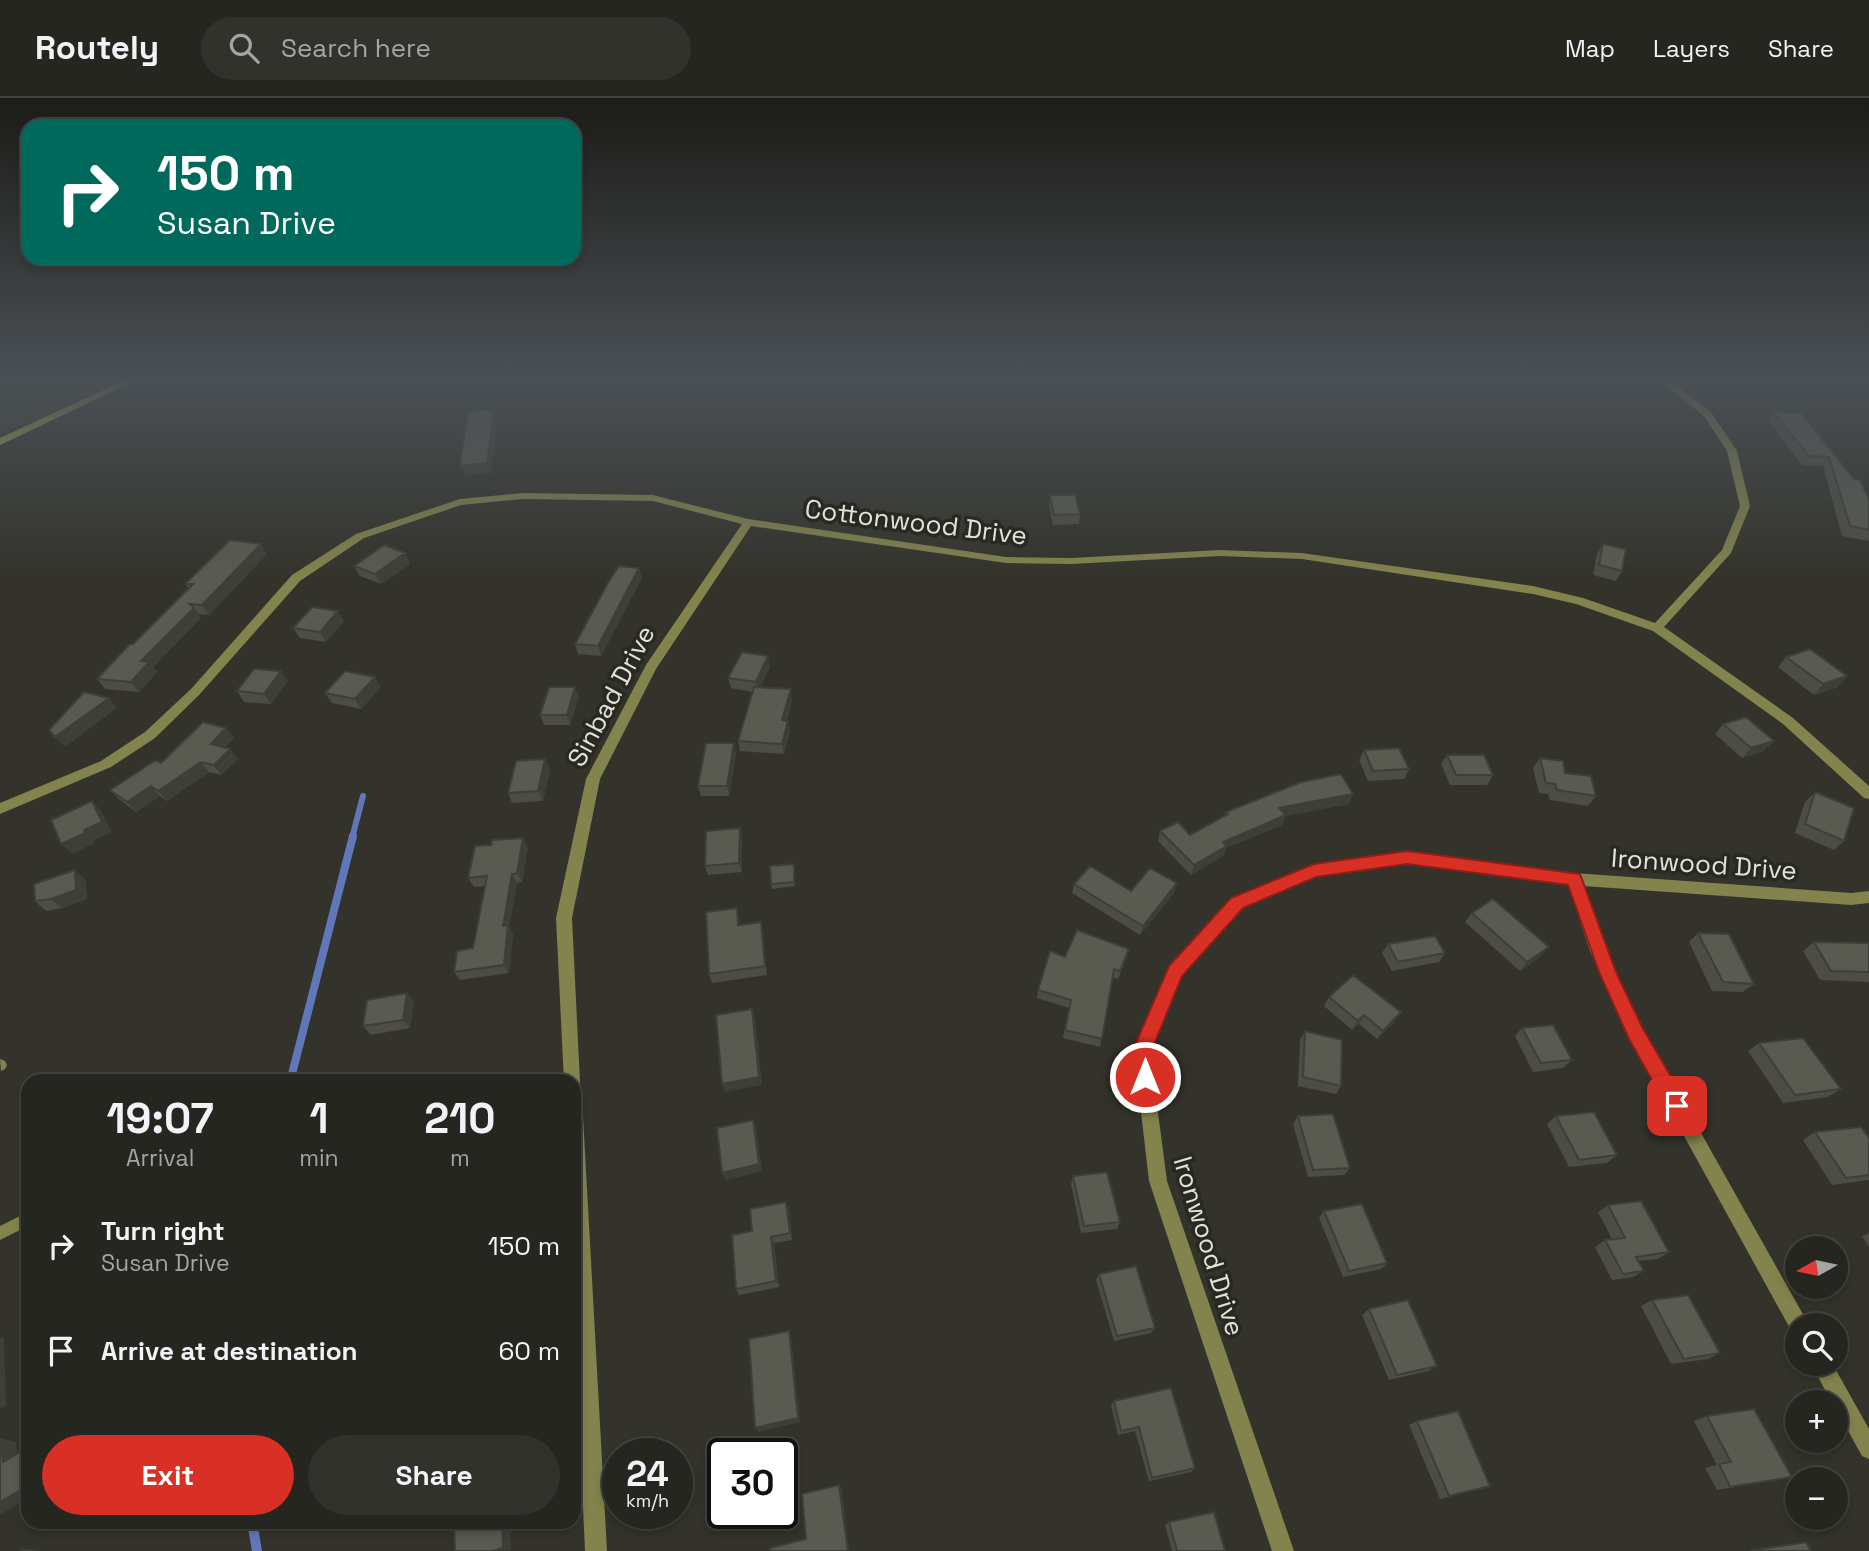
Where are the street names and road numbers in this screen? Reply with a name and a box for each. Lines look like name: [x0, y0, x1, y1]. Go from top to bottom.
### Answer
street label: Cottonwood Drive: [803, 492, 1029, 552]
street label: Sinbad Drive: [560, 619, 662, 773]
street label: Ironwood Drive: [1610, 841, 1798, 887]
street label: Ironwood Drive: [1166, 1152, 1252, 1340]

